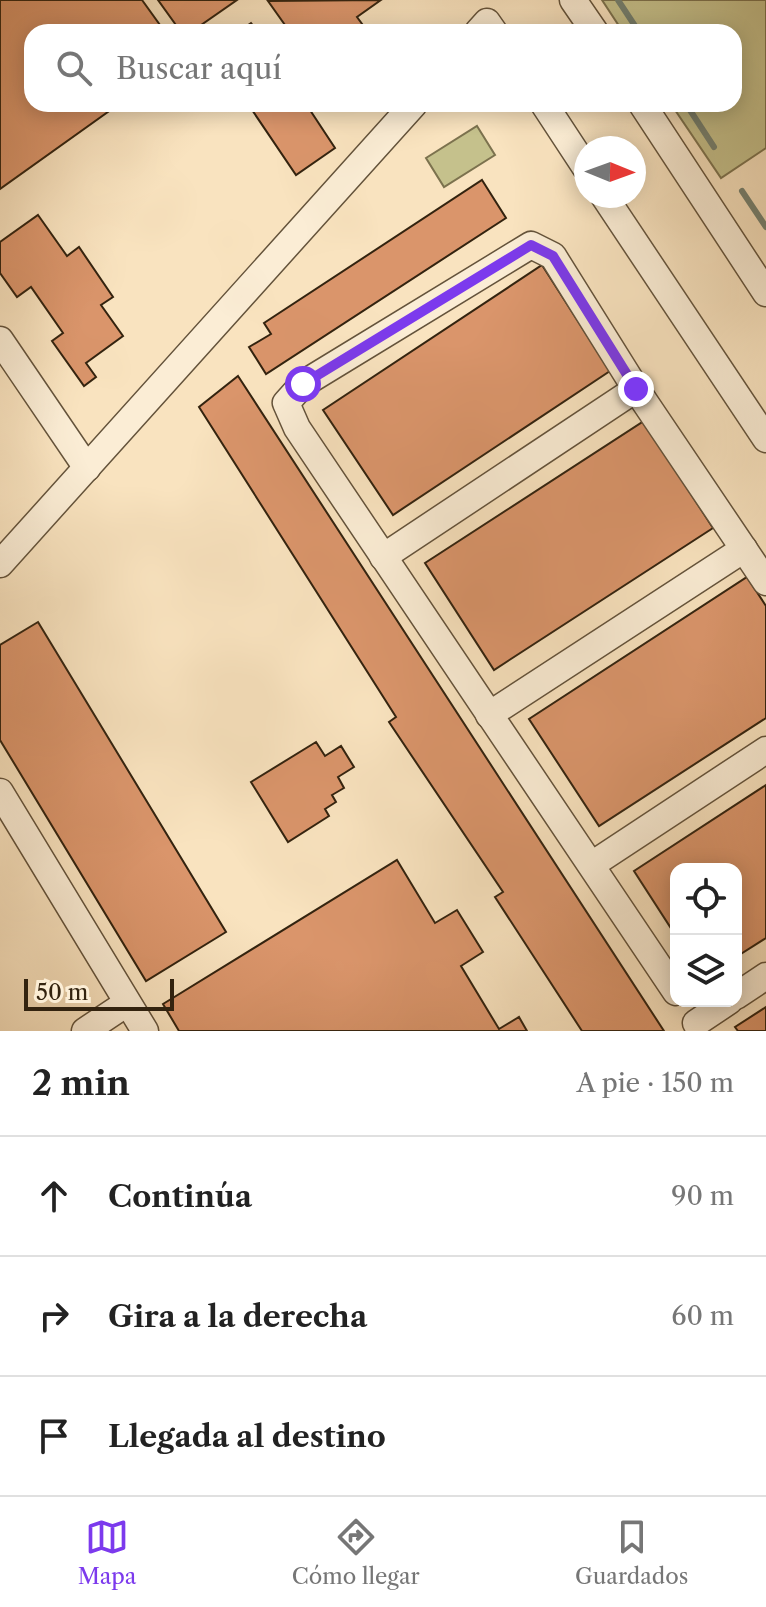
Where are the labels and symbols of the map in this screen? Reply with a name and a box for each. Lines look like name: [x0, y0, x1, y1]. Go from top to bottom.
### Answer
north arrow: [574, 136, 646, 208]
route start: [285, 366, 321, 402]
route end: [618, 371, 654, 407]
scale bar: [24, 975, 174, 1011]

